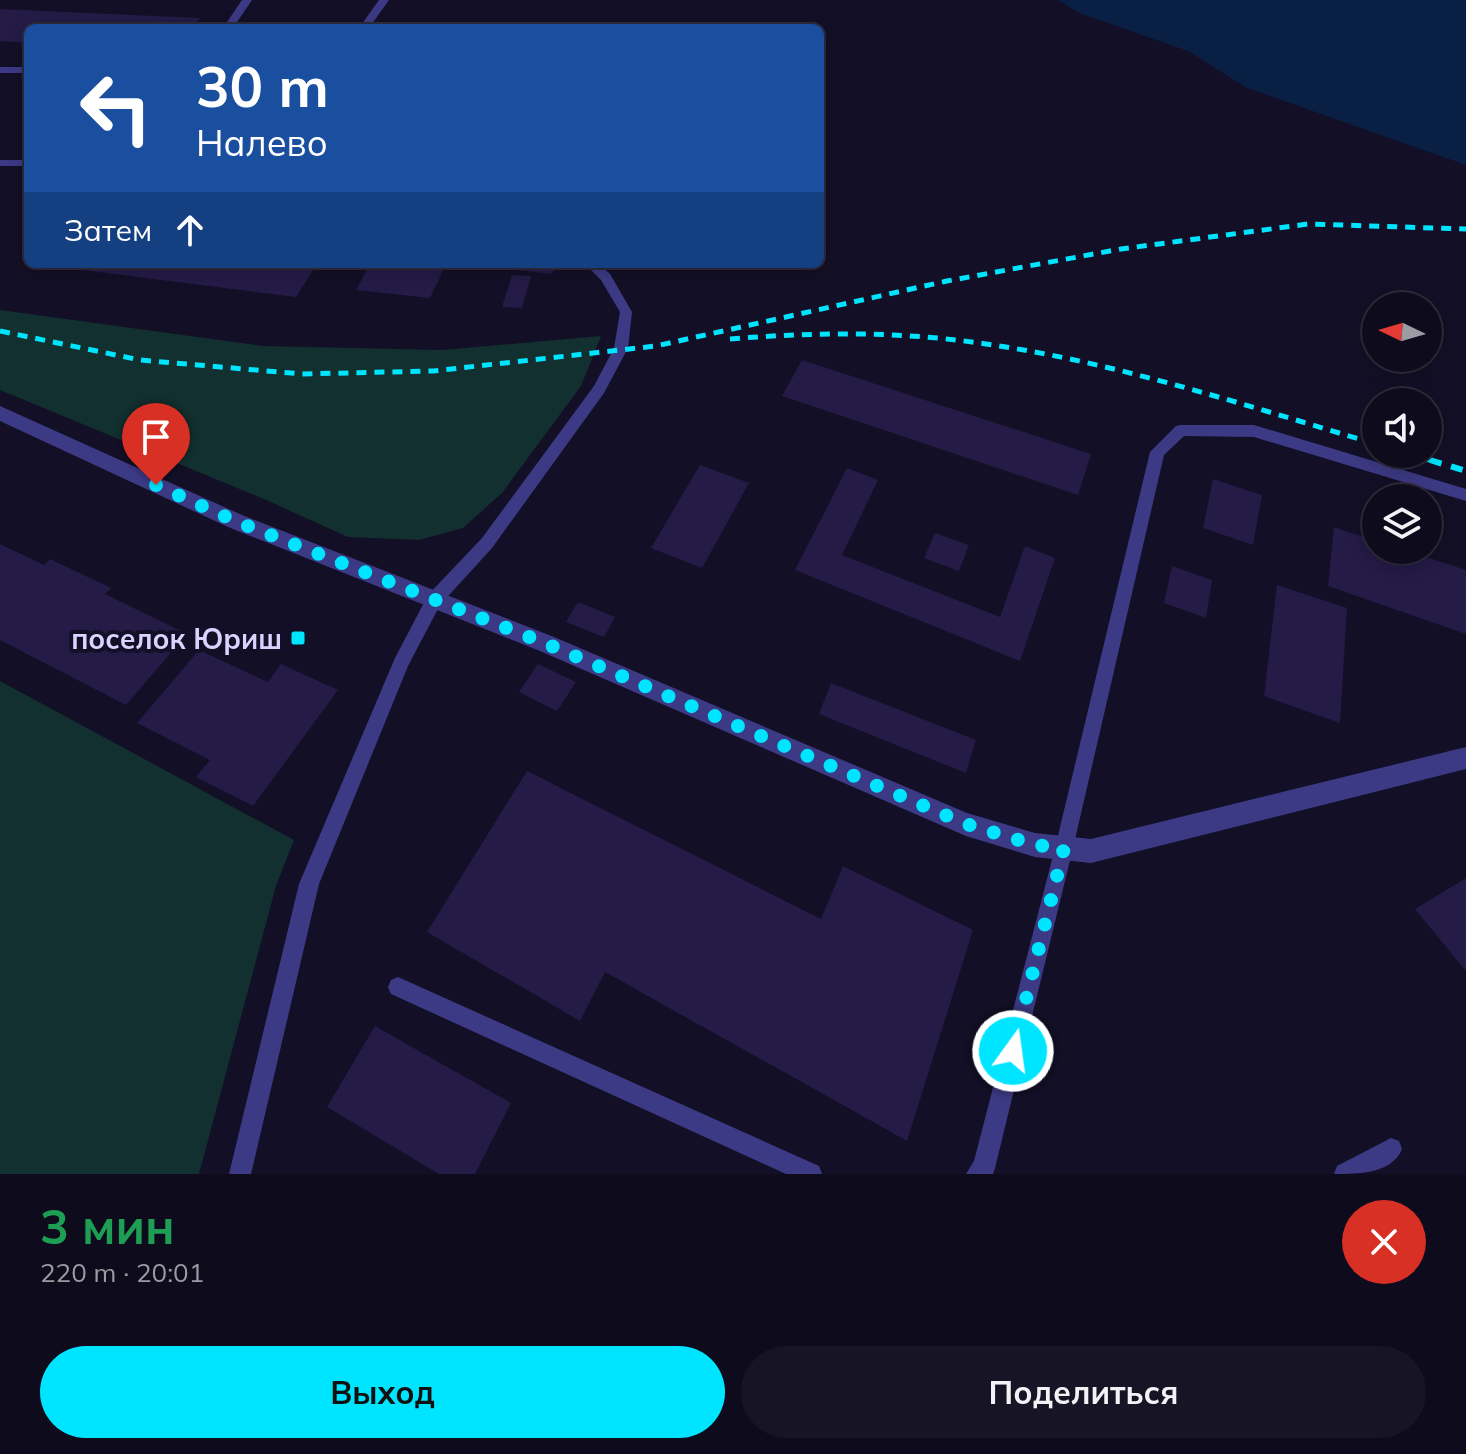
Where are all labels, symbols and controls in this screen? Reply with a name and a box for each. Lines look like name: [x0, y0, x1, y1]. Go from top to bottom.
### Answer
text: 30 m: [196, 51, 329, 121]
icon: left: [64, 56, 168, 160]
text: Налево: [196, 120, 328, 165]
icon: ahead: [168, 208, 212, 252]
text: Затем: [64, 211, 152, 249]
north arrow: [1362, 292, 1442, 372]
map controls: [1362, 292, 1442, 564]
button: sound: [1362, 388, 1442, 468]
pin: [122, 403, 190, 485]
icon: arrive: [134, 415, 178, 459]
button: layers: [1362, 484, 1442, 564]
place label: поселок Юриш: [71, 621, 282, 656]
marker: поселок Юриш: [289, 629, 307, 647]
position arrow: [971, 1009, 1055, 1093]
text: 3 мин: [40, 1196, 175, 1256]
button: close: [1342, 1200, 1426, 1284]
text: 220 m · 20:01: [40, 1256, 204, 1289]
button: Выход: [40, 1346, 725, 1438]
button: Поделиться: [741, 1346, 1426, 1438]

